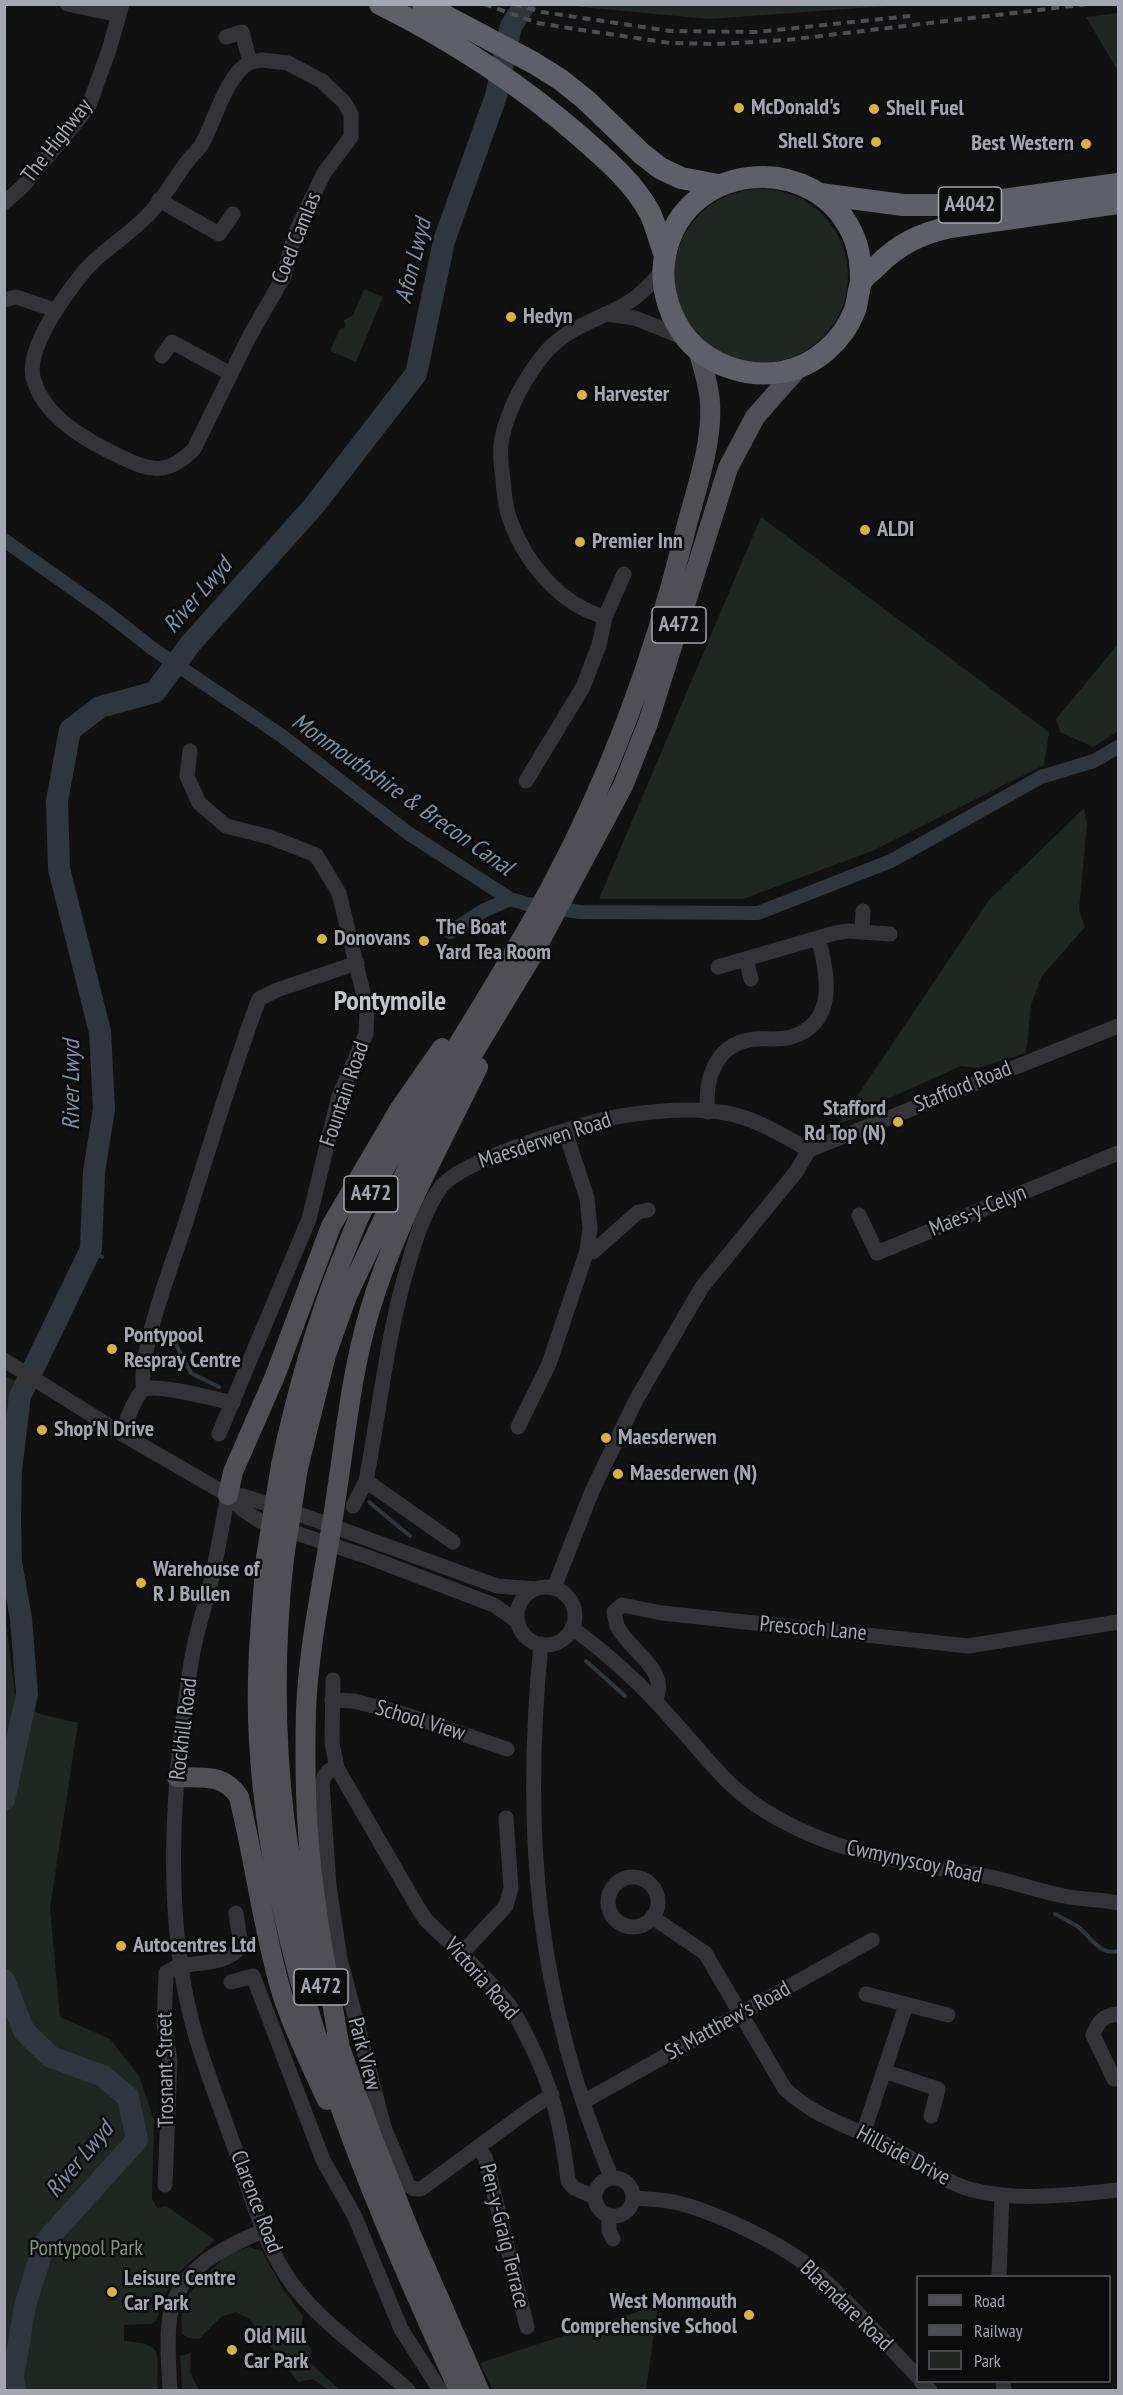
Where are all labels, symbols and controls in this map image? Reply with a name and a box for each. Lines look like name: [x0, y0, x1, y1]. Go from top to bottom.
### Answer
street label: The Highway: [16, 94, 98, 188]
place label: McDonald's: [751, 95, 840, 121]
place label: Shell Fuel: [886, 96, 964, 122]
marker: McDonald's: [732, 101, 746, 115]
marker: Shell Fuel: [867, 102, 881, 116]
place label: Shell Store: [778, 129, 864, 155]
place label: Best Western: [971, 131, 1074, 157]
marker: Shell Store: [869, 135, 883, 149]
marker: Best Western: [1079, 137, 1093, 151]
road number: A4042: [938, 187, 1002, 223]
street label: Coed Camlas: [267, 188, 327, 288]
water label: Afon Lwyd: [390, 216, 438, 306]
place label: Hedyn: [523, 304, 573, 330]
marker: Hedyn: [504, 310, 518, 324]
place label: Harvester: [594, 382, 669, 408]
marker: Harvester: [575, 388, 589, 402]
place label: ALDI: [877, 517, 914, 543]
marker: ALDI: [858, 523, 872, 537]
place label: Premier Inn: [592, 529, 683, 555]
marker: Premier Inn: [573, 535, 587, 549]
water label: River Lwyd: [158, 553, 238, 639]
road number: A472: [652, 607, 706, 643]
water label: Monmouthshire & Brecon Canal: [286, 708, 518, 882]
place label: The Boat Yard Tea Room: [436, 915, 551, 966]
place label: Donovans: [334, 926, 410, 952]
marker: Donovans: [315, 932, 329, 946]
marker: The Boat Yard Tea Room: [417, 934, 431, 948]
district label: Pontymoile: [334, 985, 446, 1019]
street label: Fountain Road: [315, 1038, 375, 1150]
water label: River Lwyd: [58, 1040, 86, 1130]
street label: Stafford Road: [910, 1056, 1016, 1118]
place label: Stafford Rd Top (N): [804, 1096, 886, 1148]
street label: Maesderwen Road: [475, 1107, 615, 1175]
marker: Stafford Rd Top (N): [891, 1115, 905, 1129]
road number: A472: [344, 1176, 398, 1212]
street label: Maes-y-Celyn: [926, 1180, 1030, 1242]
place label: Pontypool Respray Centre: [124, 1323, 241, 1374]
marker: Pontypool Respray Centre: [105, 1342, 119, 1356]
place label: Shop'N Drive: [54, 1417, 154, 1443]
marker: Shop'N Drive: [35, 1423, 49, 1437]
place label: Maesderwen: [618, 1425, 717, 1451]
marker: Maesderwen: [599, 1431, 613, 1445]
place label: Maesderwen (N): [630, 1461, 757, 1487]
marker: Maesderwen (N): [611, 1467, 625, 1481]
place label: Warehouse of R J Bullen: [153, 1557, 259, 1609]
marker: Warehouse of R J Bullen: [134, 1576, 148, 1590]
street label: Prescoch Lane: [758, 1611, 868, 1647]
street label: Rockhill Road: [165, 1677, 203, 1781]
street label: School View: [372, 1695, 468, 1747]
street label: Cwmynyscoy Road: [844, 1835, 984, 1889]
place label: Autocentres Ltd: [133, 1933, 256, 1959]
street label: Victoria Road: [438, 1933, 524, 2025]
marker: Autocentres Ltd: [114, 1939, 128, 1953]
road number: A472: [294, 1969, 348, 2005]
street label: St Matthew's Road: [661, 1976, 795, 2066]
street label: Trosnant Street: [152, 2012, 180, 2128]
street label: Park View: [342, 2015, 386, 2093]
water label: River Lwyd: [40, 2116, 120, 2204]
street label: Hillside Drive: [852, 2120, 954, 2192]
street label: Clarence Road: [224, 2147, 288, 2257]
street label: Pen-y-Graig Terrace: [473, 2161, 535, 2311]
park label: Pontypool Park: [29, 2236, 143, 2262]
street label: Blaendare Road: [794, 2255, 898, 2357]
place label: Leisure Centre Car Park: [124, 2266, 236, 2318]
legend: [916, 2275, 1111, 2383]
marker: Leisure Centre Car Park: [105, 2285, 119, 2299]
place label: West Monmouth Comprehensive School: [561, 2289, 737, 2340]
text: Road: [974, 2289, 1005, 2312]
marker: West Monmouth Comprehensive School: [742, 2308, 756, 2322]
text: Railway: [974, 2319, 1023, 2342]
place label: Old Mill Car Park: [244, 2324, 309, 2376]
marker: Old Mill Car Park: [225, 2343, 239, 2357]
text: Park: [974, 2349, 1001, 2372]

